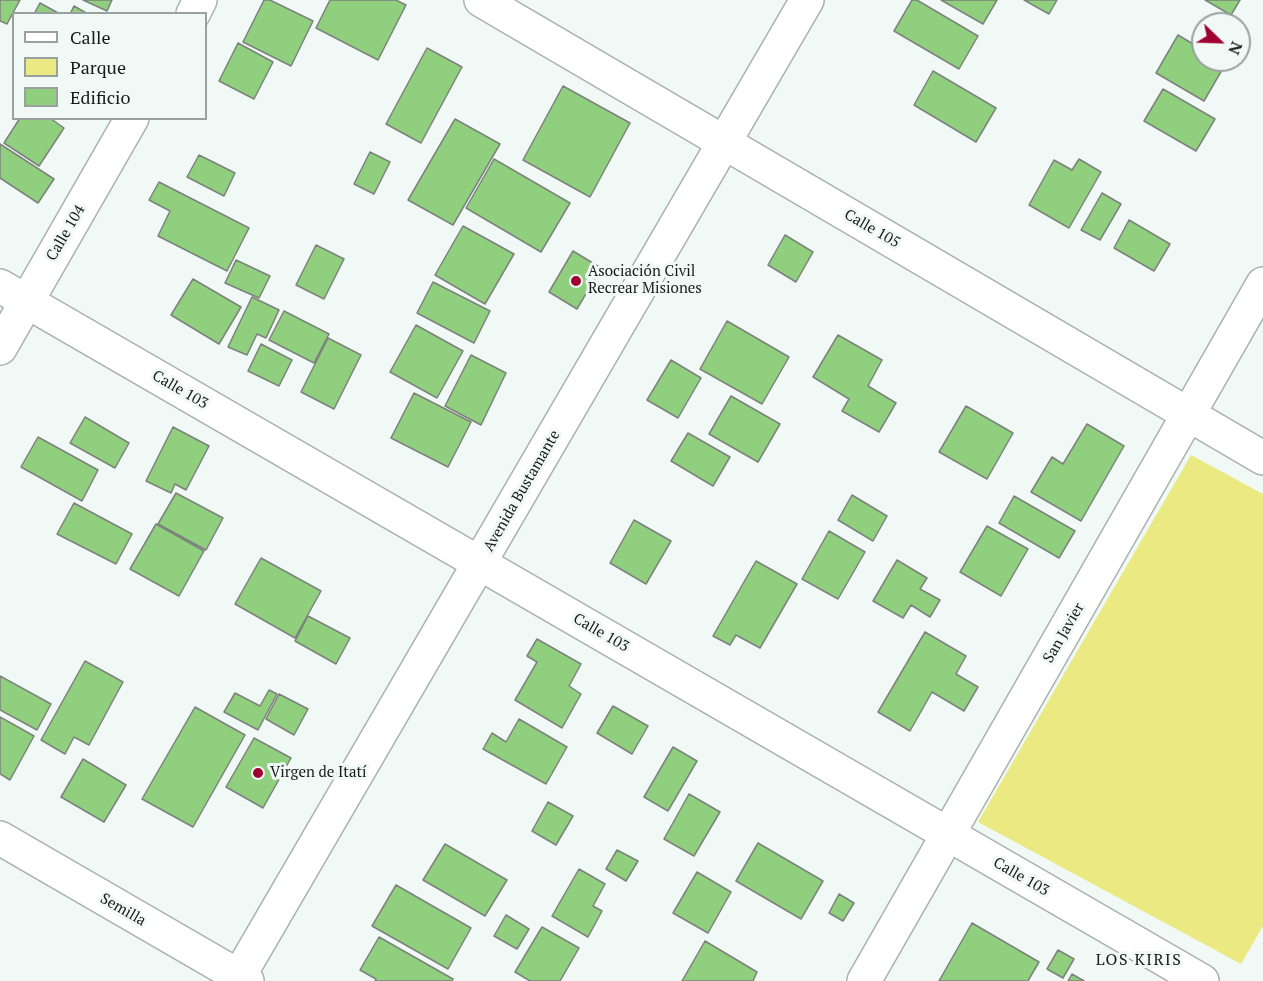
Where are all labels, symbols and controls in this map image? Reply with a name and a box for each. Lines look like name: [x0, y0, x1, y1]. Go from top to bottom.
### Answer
legend: [12, 12, 207, 120]
north arrow: [1191, 12, 1251, 72]
text: Calle: [70, 25, 111, 49]
text: N: [1223, 38, 1248, 58]
text: Parque: [70, 55, 126, 79]
text: Edificio: [70, 85, 130, 109]
street label: Calle 104: [43, 202, 89, 264]
street label: Calle 105: [841, 206, 903, 252]
place label: Asociación Civil Recrear Misiones: [588, 263, 702, 298]
marker: Asociación Civil Recrear Misiones: [569, 274, 583, 288]
street label: Calle 103: [149, 367, 211, 413]
street label: Avenida Bustamante: [480, 427, 564, 555]
street label: San Javier: [1040, 600, 1088, 666]
street label: Calle 103: [570, 610, 632, 656]
place label: Virgen de Itatí: [270, 764, 367, 782]
marker: Virgen de Itatí: [251, 766, 265, 780]
street label: Calle 103: [990, 854, 1052, 900]
street label: Semilla: [97, 890, 149, 930]
district label: LOS KIRIS: [1096, 950, 1182, 970]

